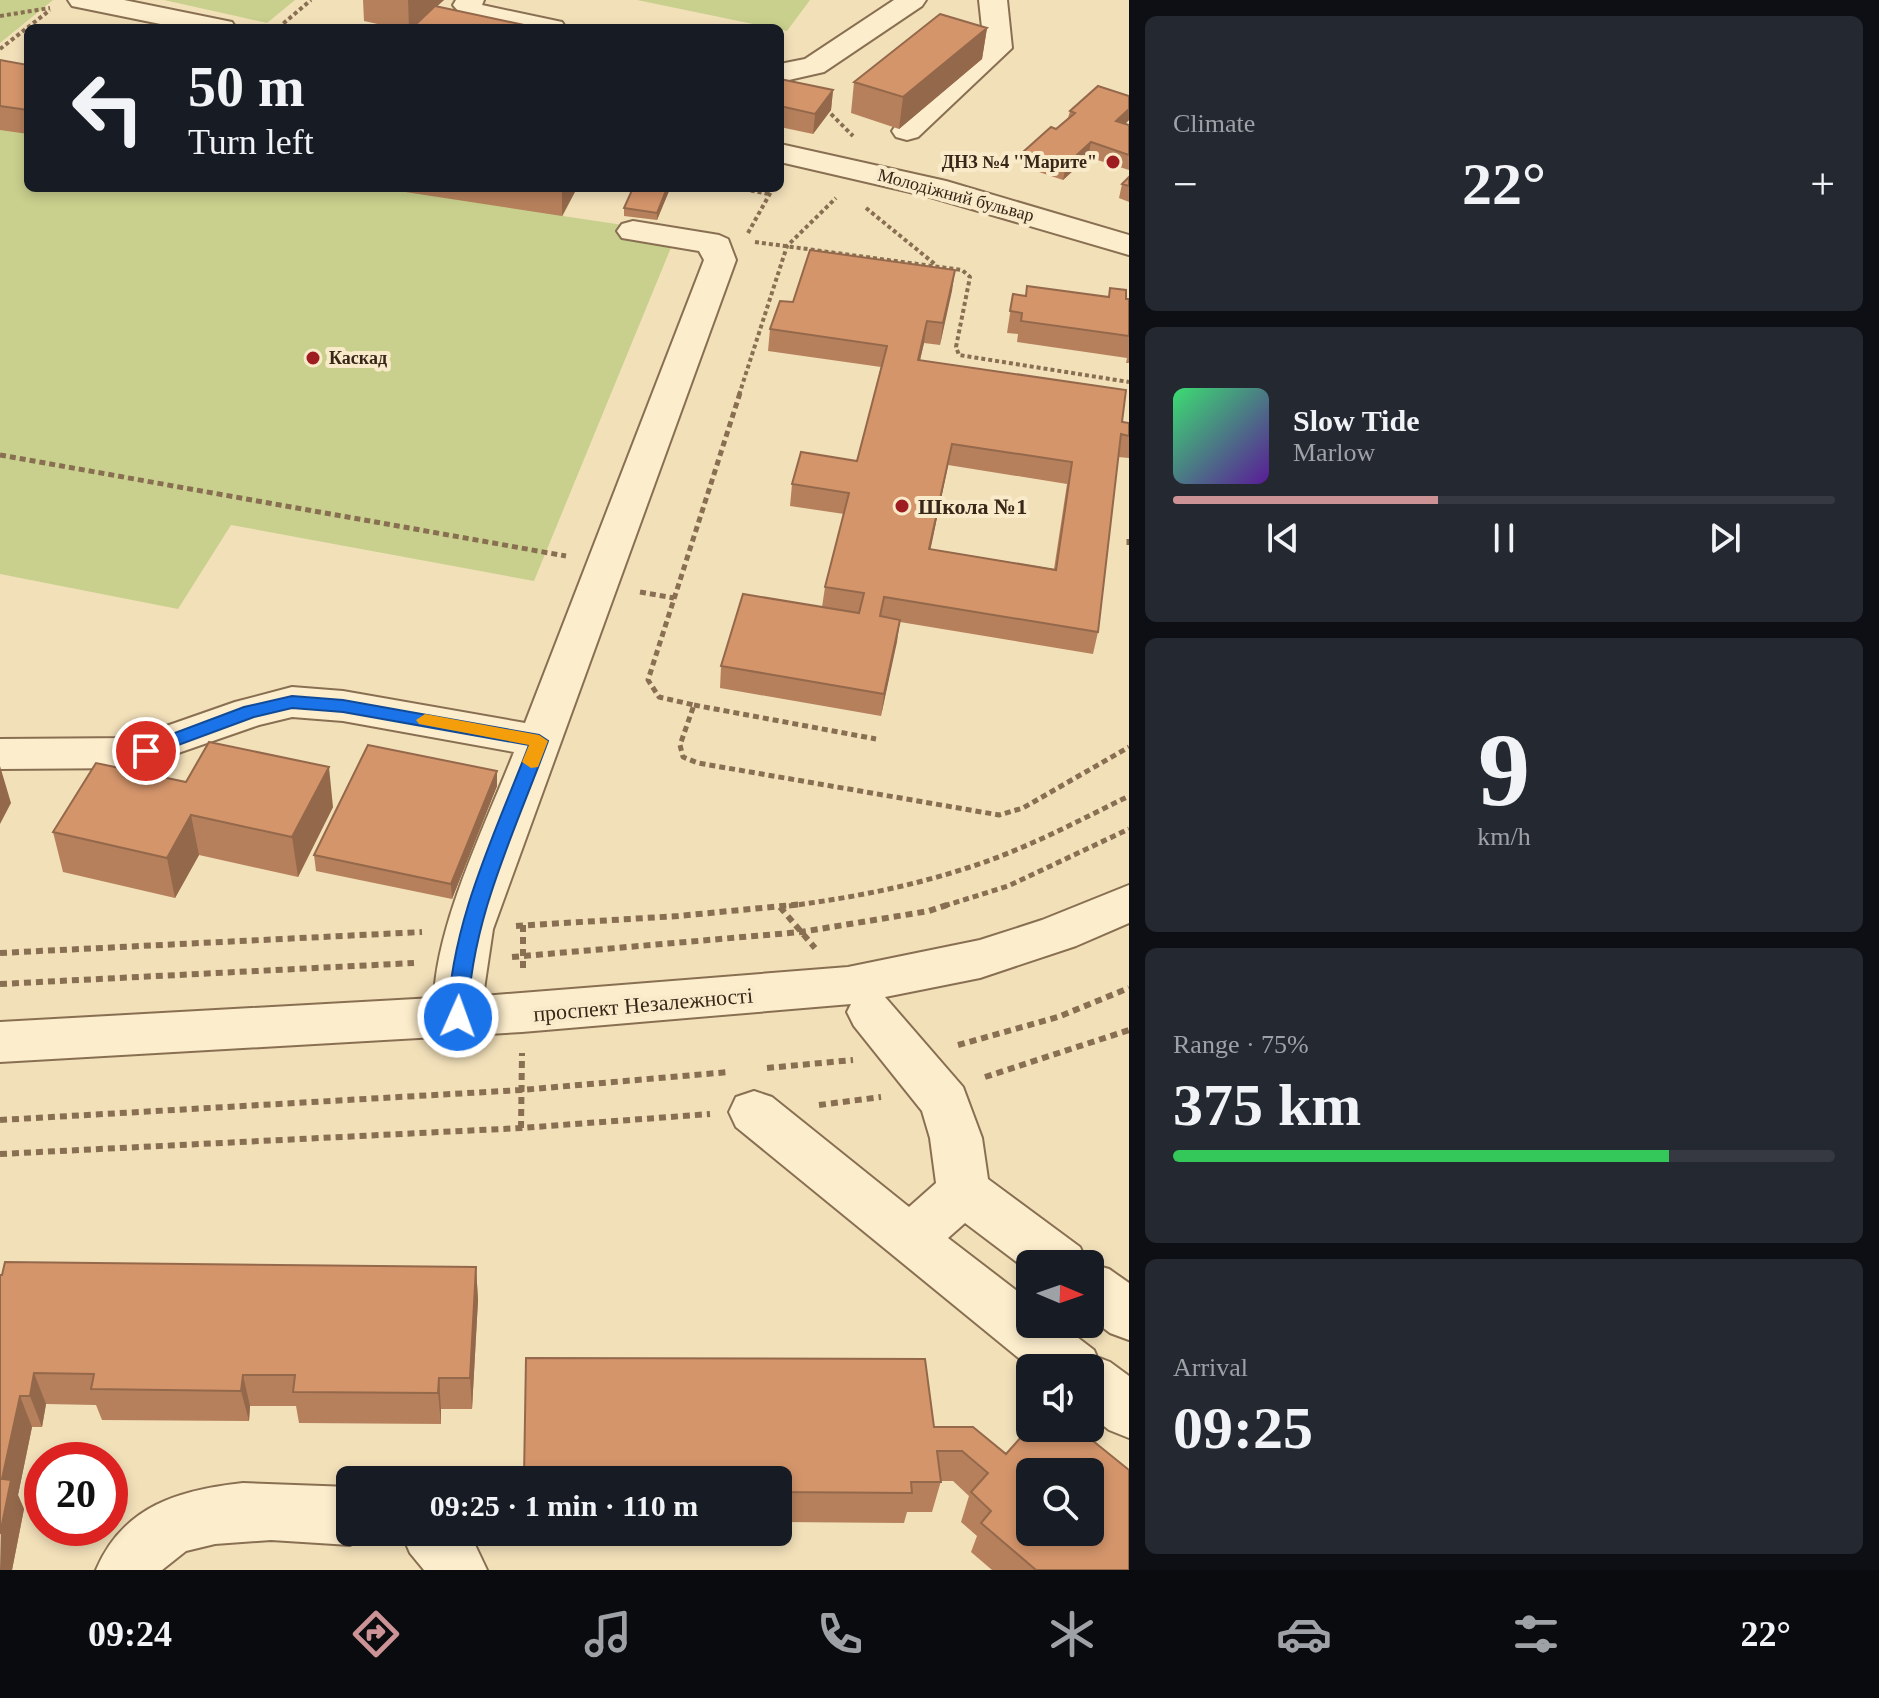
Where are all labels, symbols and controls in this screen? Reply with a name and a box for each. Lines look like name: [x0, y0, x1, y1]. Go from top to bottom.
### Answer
icon: left: [56, 56, 160, 160]
text: 50 m: [188, 56, 305, 118]
text: Climate: [1173, 109, 1255, 138]
text: Turn left: [188, 122, 314, 162]
text: 22°: [1462, 151, 1546, 217]
place label: ДНЗ №4 ''Марите": [942, 152, 1097, 172]
marker: ДНЗ №4 ''Марите": [1104, 153, 1122, 171]
text: −: [1173, 160, 1198, 209]
text: +: [1810, 160, 1835, 209]
street label: Молодіжний бульвар: [876, 165, 1036, 225]
place label: Каскад: [329, 348, 387, 368]
marker: Каскад: [304, 349, 322, 367]
text: Slow Tide: [1293, 404, 1419, 437]
text: Marlow: [1293, 438, 1375, 467]
place label: Школа №1: [918, 494, 1027, 519]
marker: Школа №1: [893, 497, 911, 515]
icon: previous: [1261, 516, 1305, 560]
icon: pause: [1482, 516, 1526, 560]
icon: next: [1703, 516, 1747, 560]
text: 9: [1478, 712, 1530, 827]
pin: [112, 717, 180, 785]
icon: arrive: [124, 729, 168, 773]
text: km/h: [1477, 822, 1531, 851]
position arrow: [416, 975, 500, 1059]
street label: проспект Незалежності: [532, 982, 754, 1027]
text: Range · 75%: [1173, 1030, 1309, 1059]
text: 375 km: [1173, 1072, 1361, 1138]
north arrow: [1016, 1250, 1104, 1338]
map controls: [1016, 1250, 1104, 1546]
text: Arrival: [1173, 1353, 1248, 1382]
button: sound: [1016, 1354, 1104, 1442]
text: 09:25: [1173, 1395, 1313, 1461]
speed limit sign: 20: [24, 1442, 128, 1546]
button: search: [1016, 1458, 1104, 1546]
text: 09:25 · 1 min · 110 m: [430, 1489, 698, 1522]
icon: directions: [348, 1606, 404, 1662]
icon: music: [580, 1606, 636, 1662]
icon: phone: [812, 1606, 868, 1662]
icon: climate: [1044, 1606, 1100, 1662]
icon: car: [1276, 1606, 1332, 1662]
icon: filters: [1508, 1606, 1564, 1662]
text: 09:24: [88, 1614, 172, 1654]
text: 22°: [1740, 1614, 1791, 1654]

